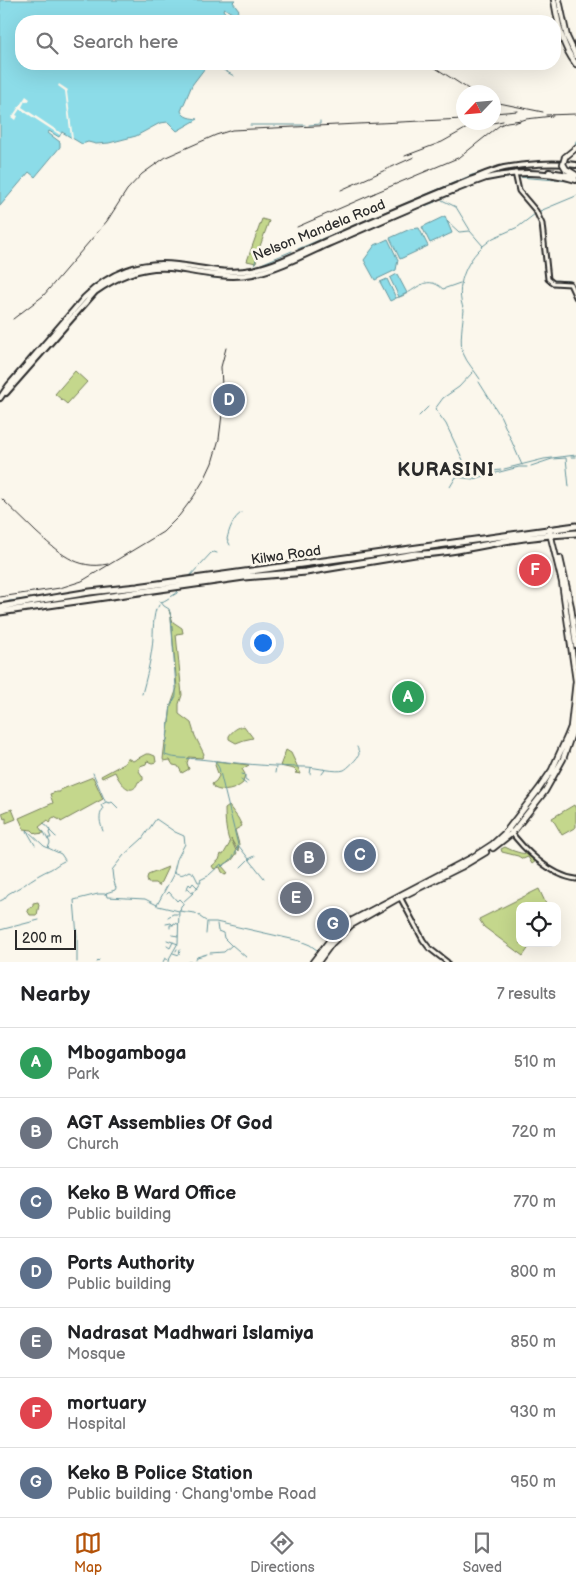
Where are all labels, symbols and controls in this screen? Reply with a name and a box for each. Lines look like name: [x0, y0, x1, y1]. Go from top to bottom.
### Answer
search box: [15, 15, 561, 70]
icon: search: [33, 29, 61, 57]
text: Search here: [73, 31, 178, 54]
north arrow: [456, 85, 501, 130]
street label: Nelson Mandela Road: [250, 196, 388, 264]
pin: D: [213, 381, 245, 419]
district label: KURASINI: [397, 459, 495, 482]
street label: Kilwa Road: [250, 542, 322, 568]
pin: F: [519, 551, 551, 589]
your location: [250, 630, 276, 656]
pin: A: [392, 678, 424, 716]
pin: C: [344, 836, 376, 874]
pin: B: [293, 839, 325, 877]
pin: E: [280, 879, 312, 917]
map controls: [516, 902, 561, 947]
button: locate: [516, 902, 561, 947]
pin: G: [317, 905, 349, 943]
scale bar: [15, 927, 76, 950]
text: 200 m: [22, 930, 62, 947]
text: Nearby: [20, 982, 90, 1007]
text: 7 results: [497, 985, 556, 1004]
text: Mbogamboga: [67, 1042, 186, 1065]
text: A: [31, 1053, 41, 1072]
text: 510 m: [514, 1053, 556, 1072]
text: Park: [67, 1065, 99, 1084]
text: AGT Assemblies Of God: [67, 1112, 273, 1135]
text: B: [30, 1123, 42, 1142]
text: 720 m: [512, 1123, 556, 1142]
text: Church: [67, 1135, 119, 1154]
text: Keko B Ward Office: [67, 1182, 236, 1205]
text: C: [30, 1193, 42, 1212]
text: 770 m: [513, 1193, 556, 1212]
text: Public building: [67, 1205, 171, 1224]
text: Ports Authority: [67, 1252, 194, 1275]
text: D: [30, 1263, 42, 1282]
text: 800 m: [510, 1263, 556, 1282]
text: Public building: [67, 1275, 171, 1294]
text: Nadrasat Madhwari Islamiya: [67, 1322, 314, 1345]
text: E: [31, 1333, 41, 1352]
text: 850 m: [511, 1333, 556, 1352]
text: Mosque: [67, 1345, 126, 1364]
text: mortuary: [67, 1392, 147, 1415]
text: F: [31, 1403, 41, 1422]
text: 930 m: [510, 1403, 556, 1422]
text: Hospital: [67, 1415, 126, 1434]
text: Keko B Police Station: [67, 1462, 253, 1485]
text: G: [30, 1473, 42, 1492]
text: 950 m: [511, 1473, 556, 1492]
text: Public building · Chang'ombe Road: [67, 1485, 317, 1504]
tab: Map: [74, 1529, 102, 1576]
tab: Directions: [250, 1529, 315, 1576]
tab: Saved: [463, 1529, 502, 1576]

